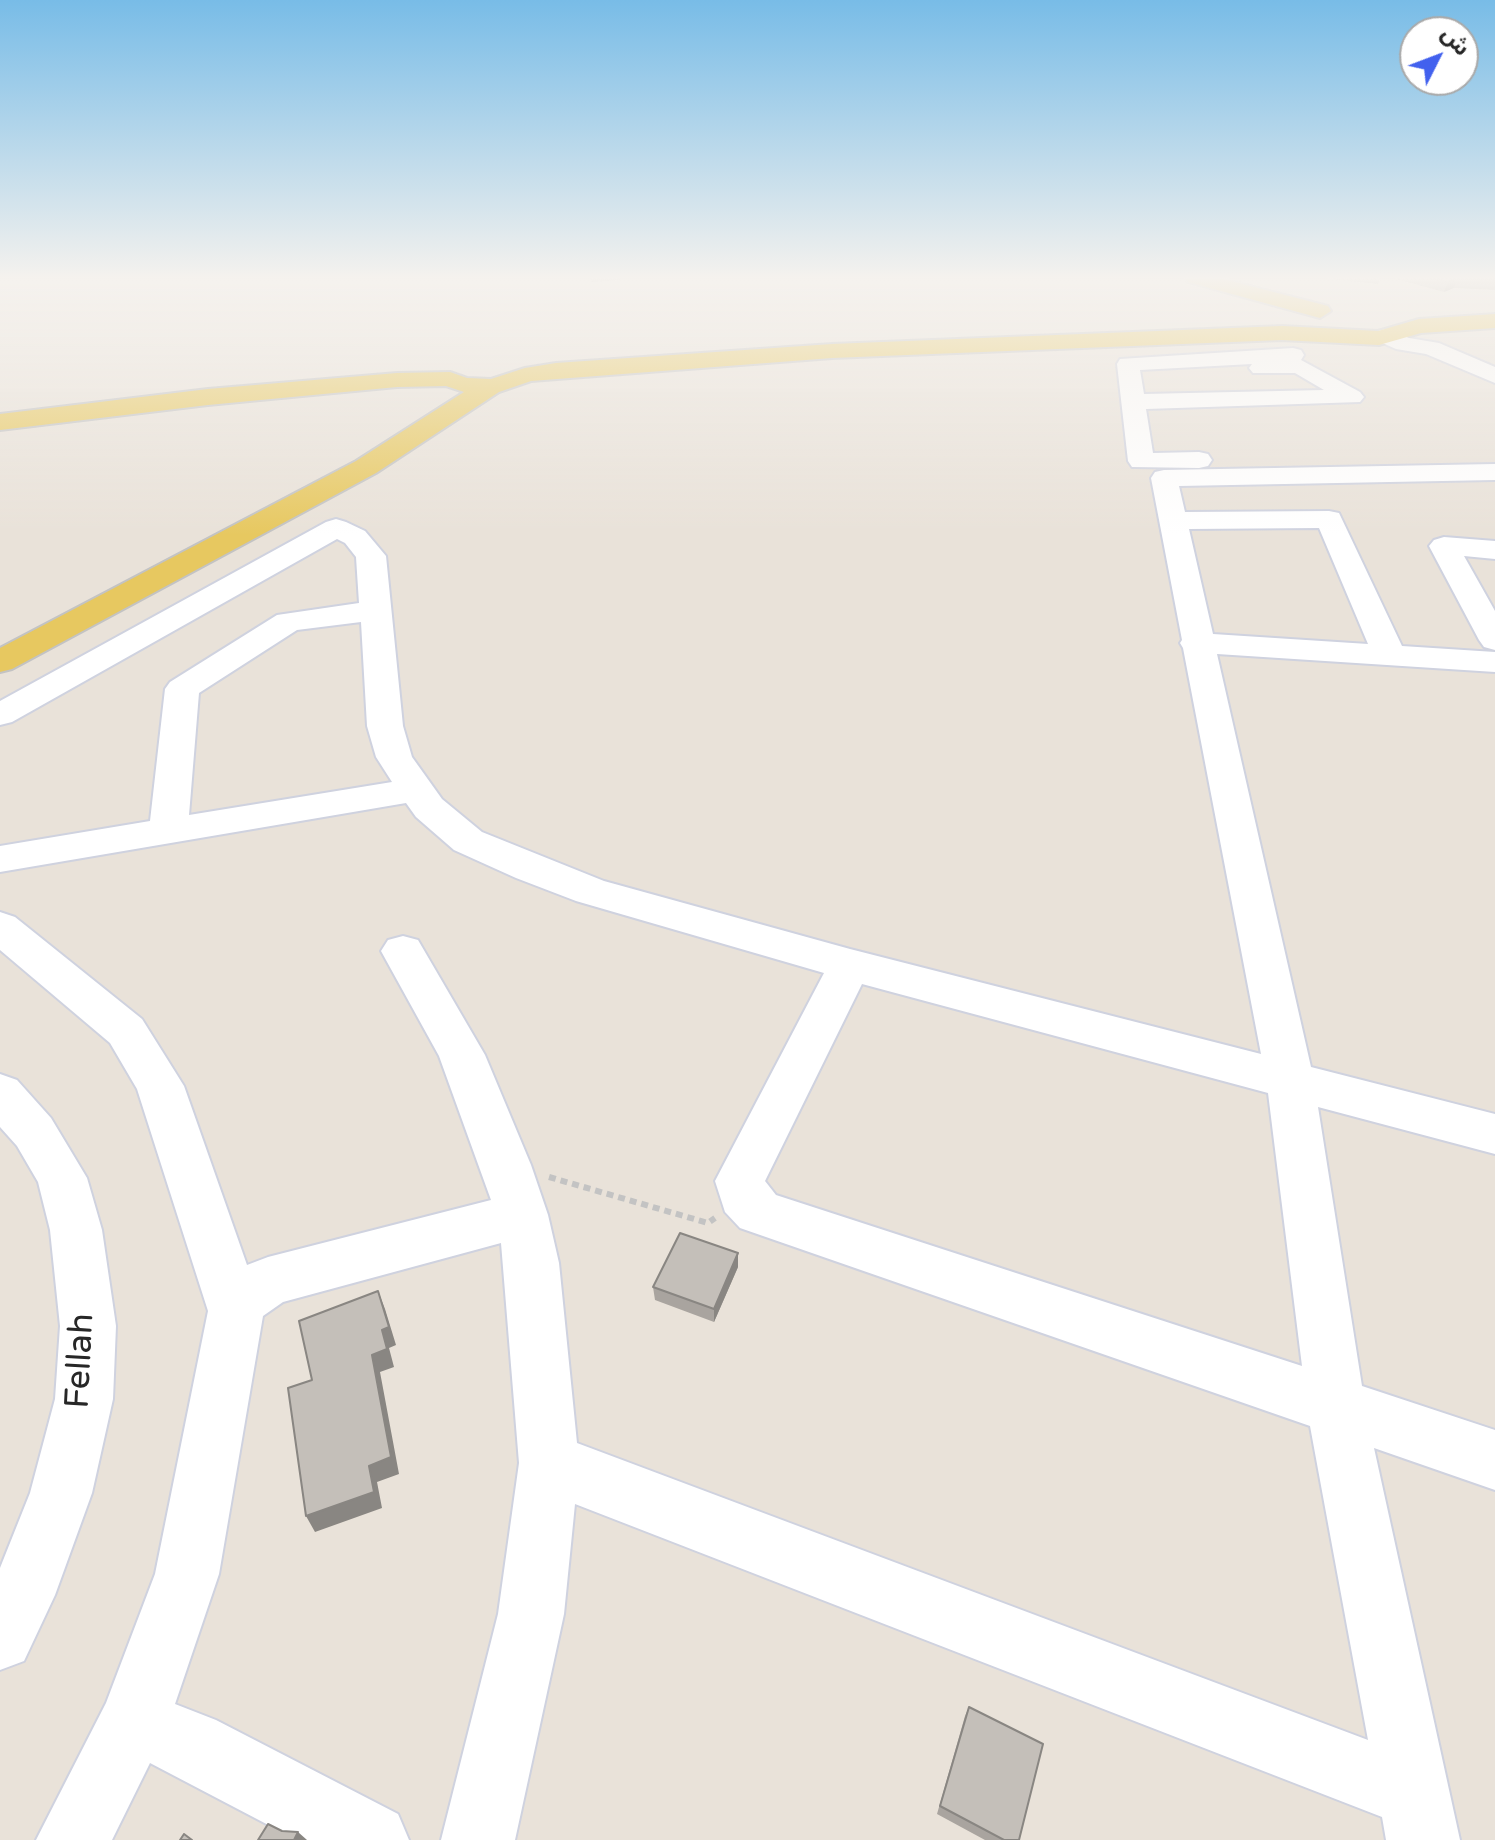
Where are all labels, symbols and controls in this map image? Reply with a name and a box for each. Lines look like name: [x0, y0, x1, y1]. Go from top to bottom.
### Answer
north arrow: [1399, 16, 1479, 96]
text: ش: [1436, 21, 1475, 61]
street label: Fellah: [58, 1312, 104, 1410]

